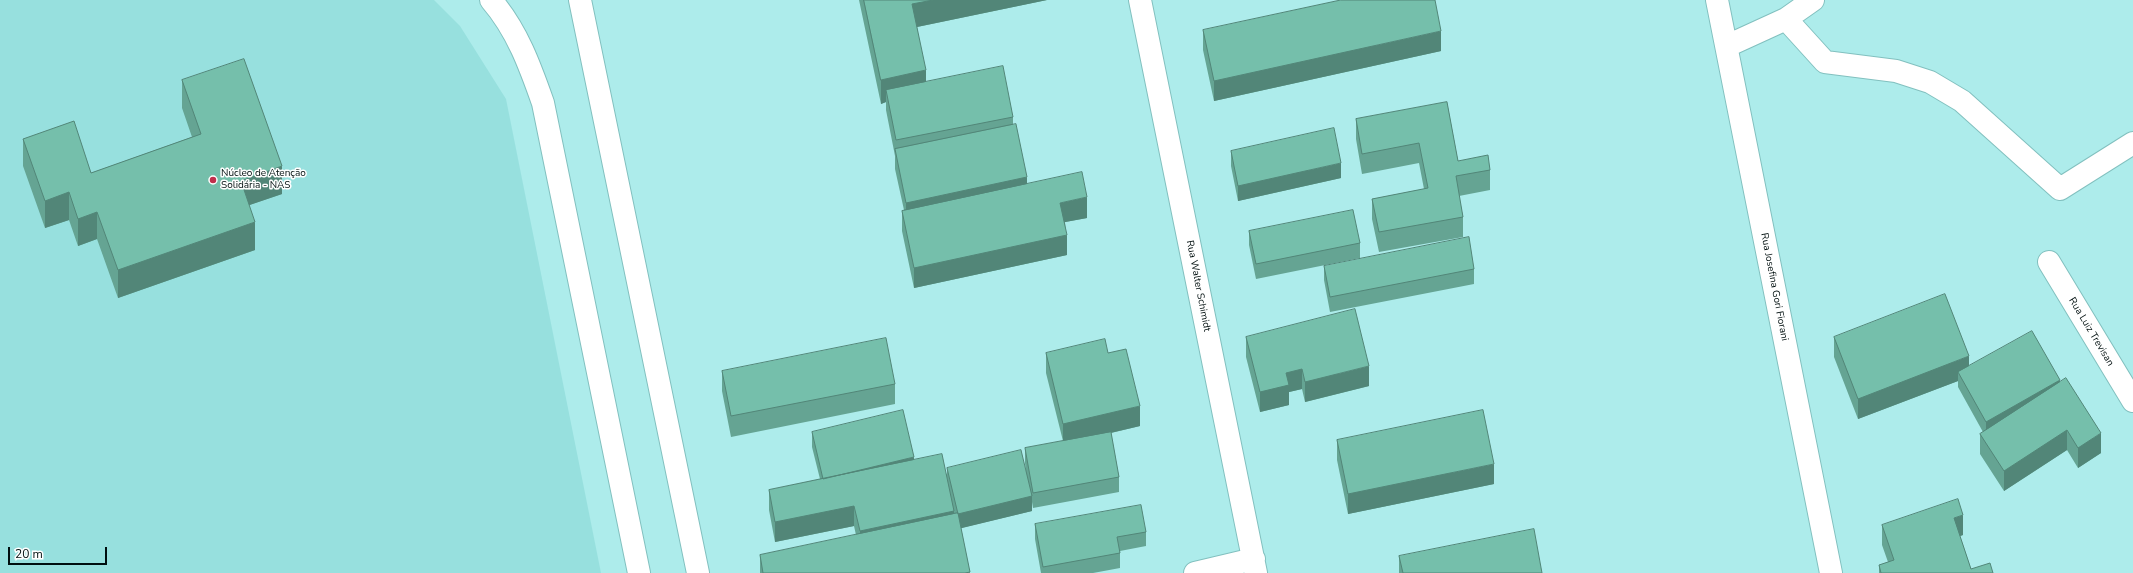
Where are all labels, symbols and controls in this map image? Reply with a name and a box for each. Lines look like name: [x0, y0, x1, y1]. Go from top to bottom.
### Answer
place label: Núcleo de Atenção Solidária - NAS: [221, 168, 306, 192]
marker: Núcleo de Atenção Solidária - NAS: [208, 175, 218, 185]
street label: Rua Josefina Gori Fiorani: [1758, 232, 1790, 342]
street label: Rua Walter Schimidt: [1183, 239, 1213, 333]
street label: Rua Luiz Trevisan: [2066, 296, 2116, 368]
scale bar: [10, 539, 109, 565]
text: 20 m: [15, 546, 43, 562]

